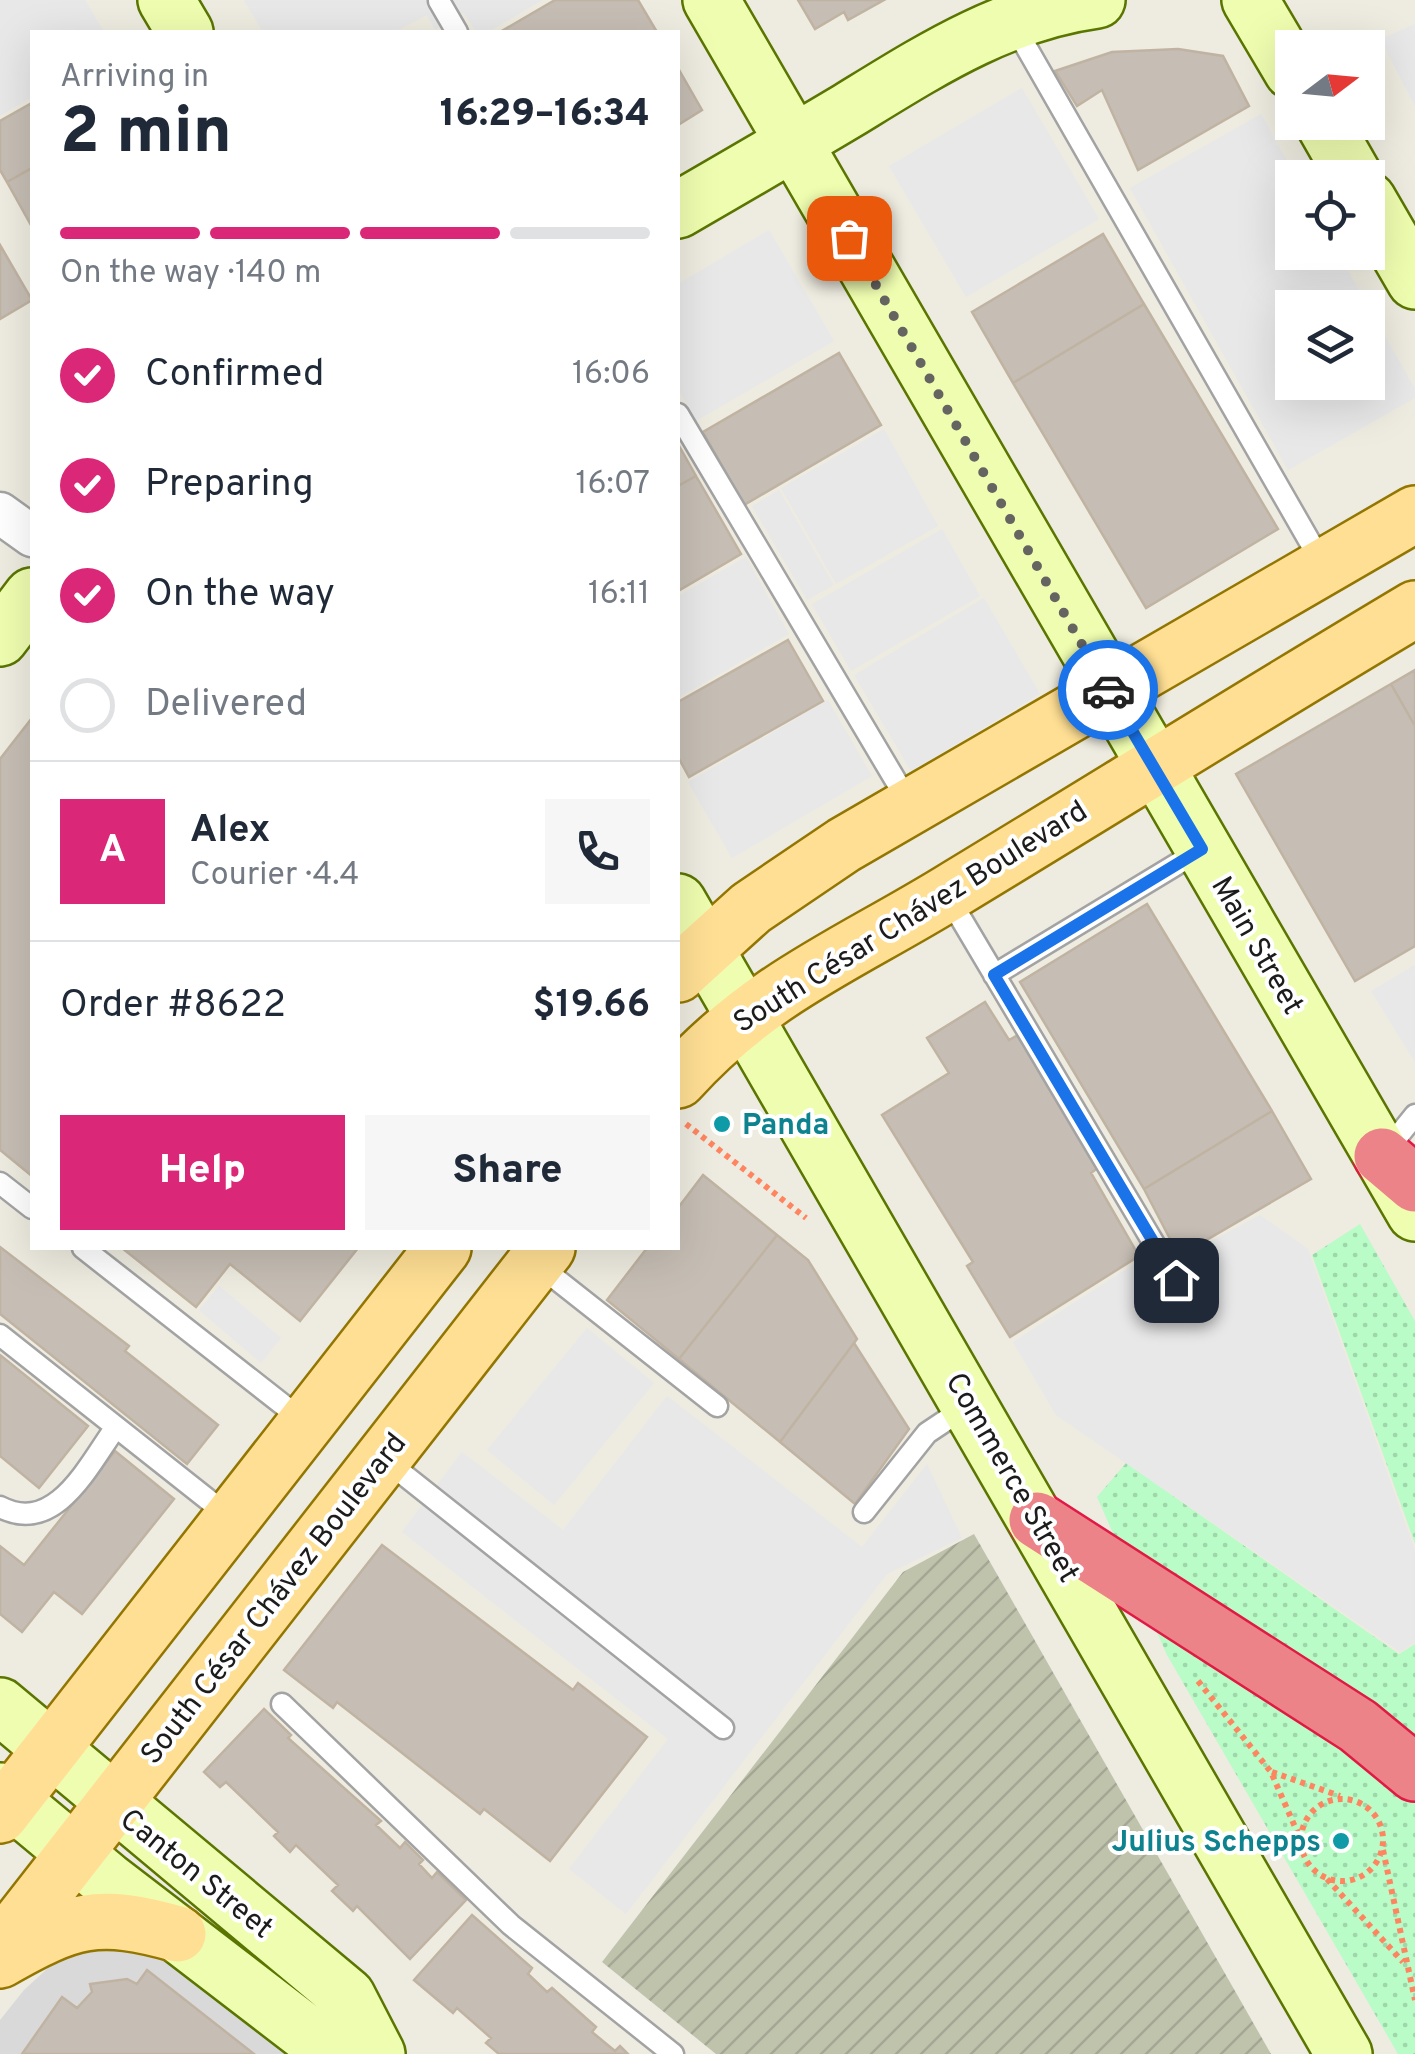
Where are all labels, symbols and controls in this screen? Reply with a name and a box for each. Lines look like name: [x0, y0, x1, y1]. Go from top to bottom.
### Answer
north arrow: [1275, 30, 1385, 140]
map controls: [1275, 30, 1385, 400]
text: Arriving in: [60, 58, 209, 98]
text: 16:29–16:34: [440, 91, 650, 140]
text: 2 min: [60, 94, 232, 176]
button: locate: [1275, 160, 1385, 270]
pin: [807, 196, 892, 281]
icon: bag: [822, 211, 877, 266]
text: On the way · 140 m: [60, 254, 321, 294]
button: layers: [1275, 290, 1385, 400]
icon: check: [60, 348, 115, 403]
text: Confirmed: [145, 351, 324, 400]
text: 16:06: [572, 355, 650, 395]
icon: check: [60, 458, 115, 513]
text: Preparing: [145, 461, 314, 510]
text: 16:07: [575, 465, 650, 505]
icon: check: [60, 568, 115, 623]
text: On the way: [145, 571, 335, 620]
text: 16:11: [588, 575, 650, 615]
courier: [1058, 640, 1158, 740]
icon: car: [1081, 663, 1136, 718]
text: Delivered: [145, 681, 307, 730]
street label: South César Chávez Boulevard: [727, 794, 1095, 1043]
button: phone: [545, 799, 650, 904]
text: Alex: [190, 807, 270, 856]
text: A: [99, 827, 126, 876]
text: Courier · 4.4: [190, 856, 359, 896]
street label: Main Street: [1202, 871, 1310, 1022]
text: Order #8622: [60, 982, 286, 1031]
text: $19.66: [533, 982, 650, 1031]
place label: Panda: [742, 1108, 829, 1145]
marker: Panda: [711, 1113, 733, 1135]
button: Help: [60, 1115, 345, 1230]
button: Share: [365, 1115, 650, 1230]
pin: [1134, 1238, 1219, 1323]
icon: home: [1149, 1253, 1204, 1308]
street label: Commerce Street: [936, 1367, 1086, 1590]
street label: South César Chávez Boulevard: [134, 1426, 416, 1773]
street label: Canton Street: [111, 1802, 279, 1948]
place label: Julius Schepps: [1112, 1825, 1321, 1862]
marker: Julius Schepps: [1330, 1830, 1352, 1852]

